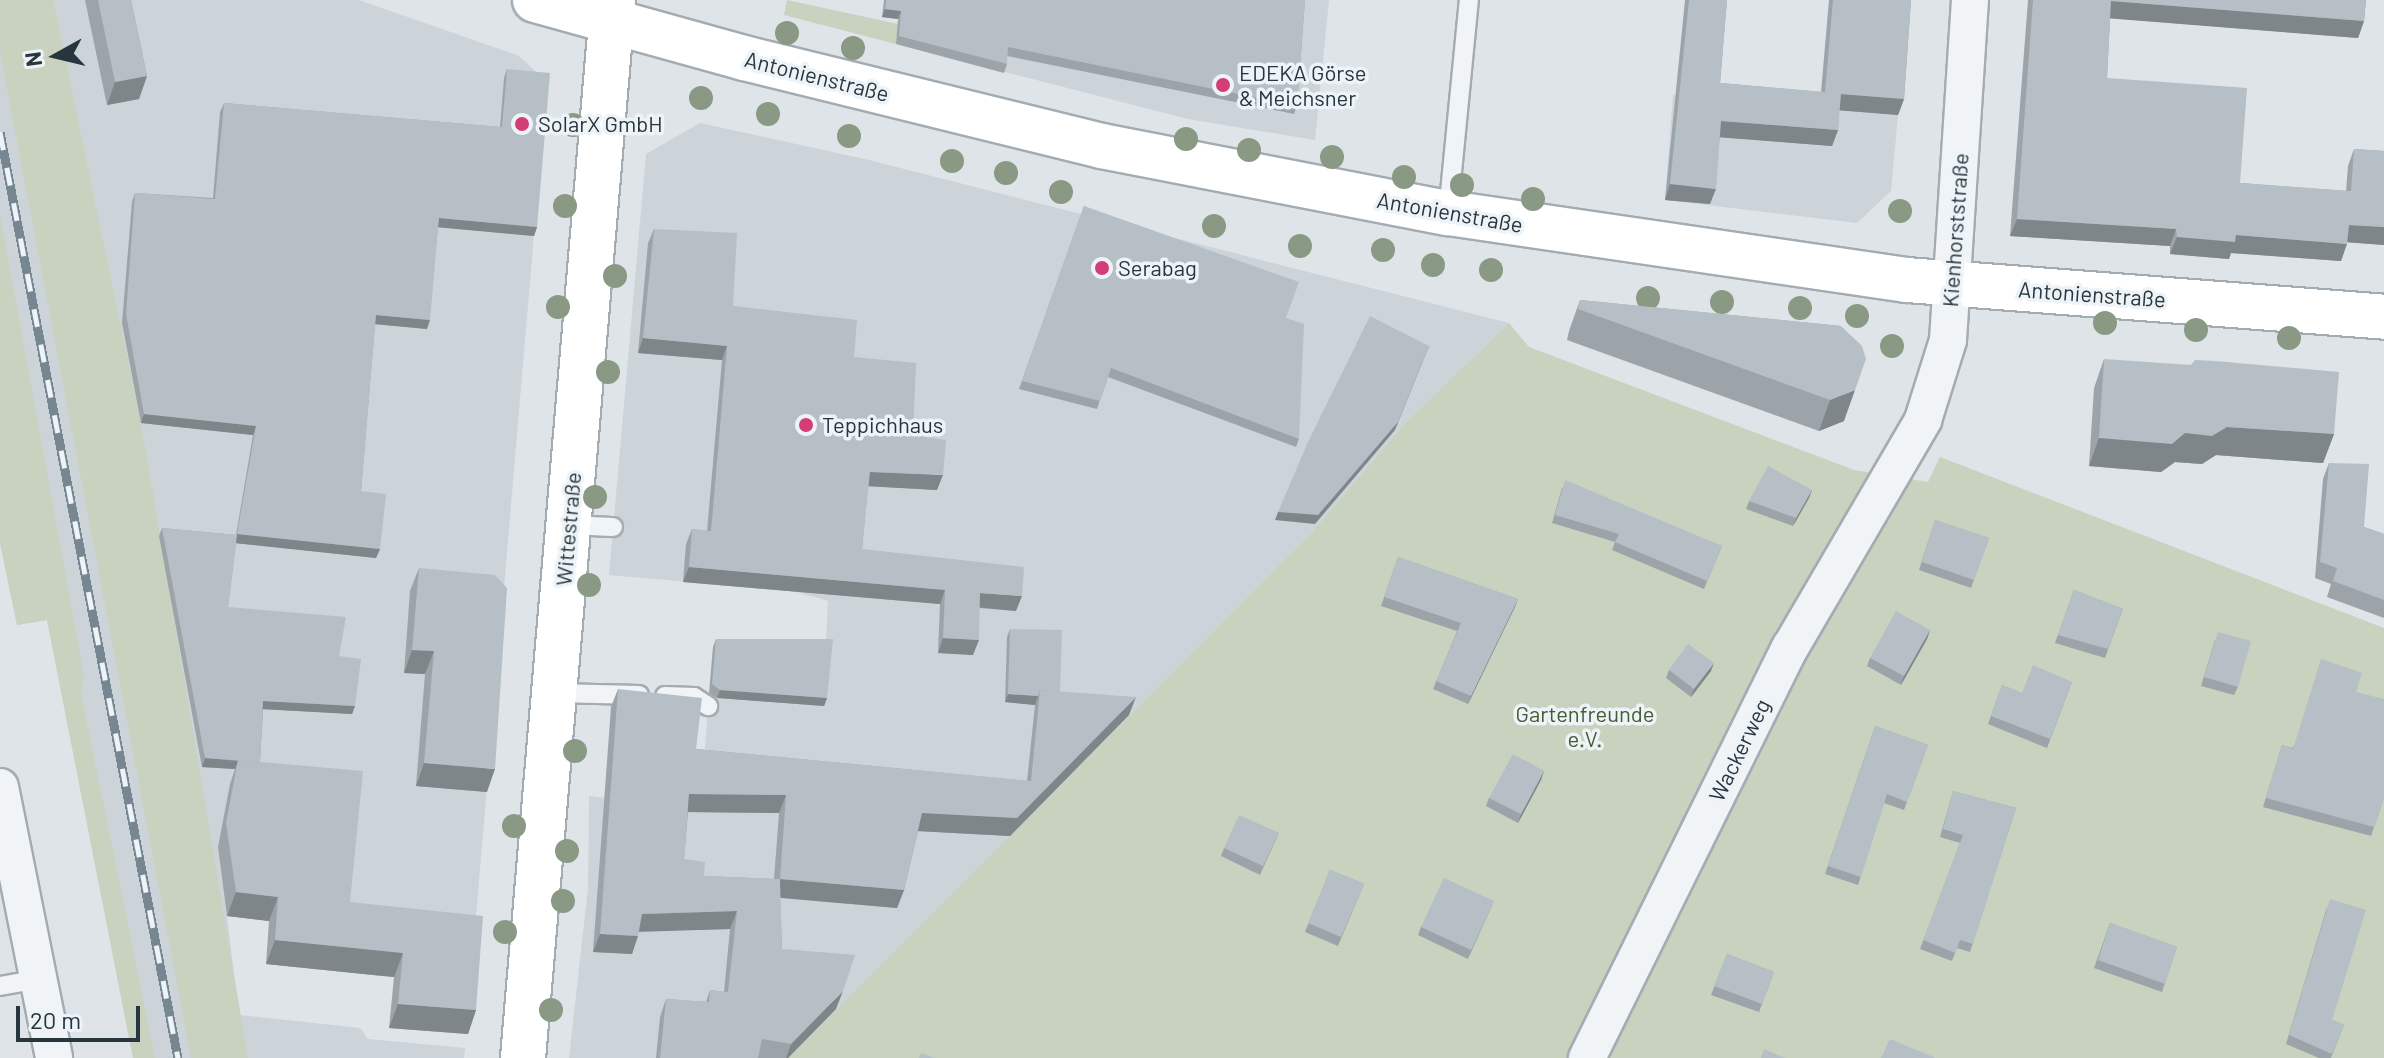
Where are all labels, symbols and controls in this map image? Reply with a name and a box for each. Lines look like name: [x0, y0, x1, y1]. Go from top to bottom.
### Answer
north arrow: [16, 16, 96, 96]
street label: Antonienstraße: [742, 45, 892, 107]
text: N: [18, 50, 46, 68]
place label: EDEKA Görse & Meichsner: [1239, 59, 1367, 110]
marker: EDEKA Görse & Meichsner: [1214, 76, 1232, 94]
place label: SolarX GmbH: [538, 111, 663, 137]
marker: SolarX GmbH: [513, 115, 531, 133]
street label: Kienhorststraße: [1936, 152, 1974, 308]
street label: Antonienstraße: [1375, 186, 1525, 238]
place label: Serabag: [1118, 255, 1197, 281]
marker: Serabag: [1093, 259, 1111, 277]
street label: Antonienstraße: [2017, 276, 2167, 312]
place label: Teppichhaus: [822, 412, 943, 438]
marker: Teppichhaus: [797, 416, 815, 434]
street label: Wittestraße: [550, 471, 586, 587]
street label: Wackerweg: [1703, 694, 1775, 806]
park label: Gartenfreunde e.V.: [1516, 700, 1654, 752]
scale bar: [20, 990, 144, 1040]
text: 20 m: [30, 1005, 81, 1034]

